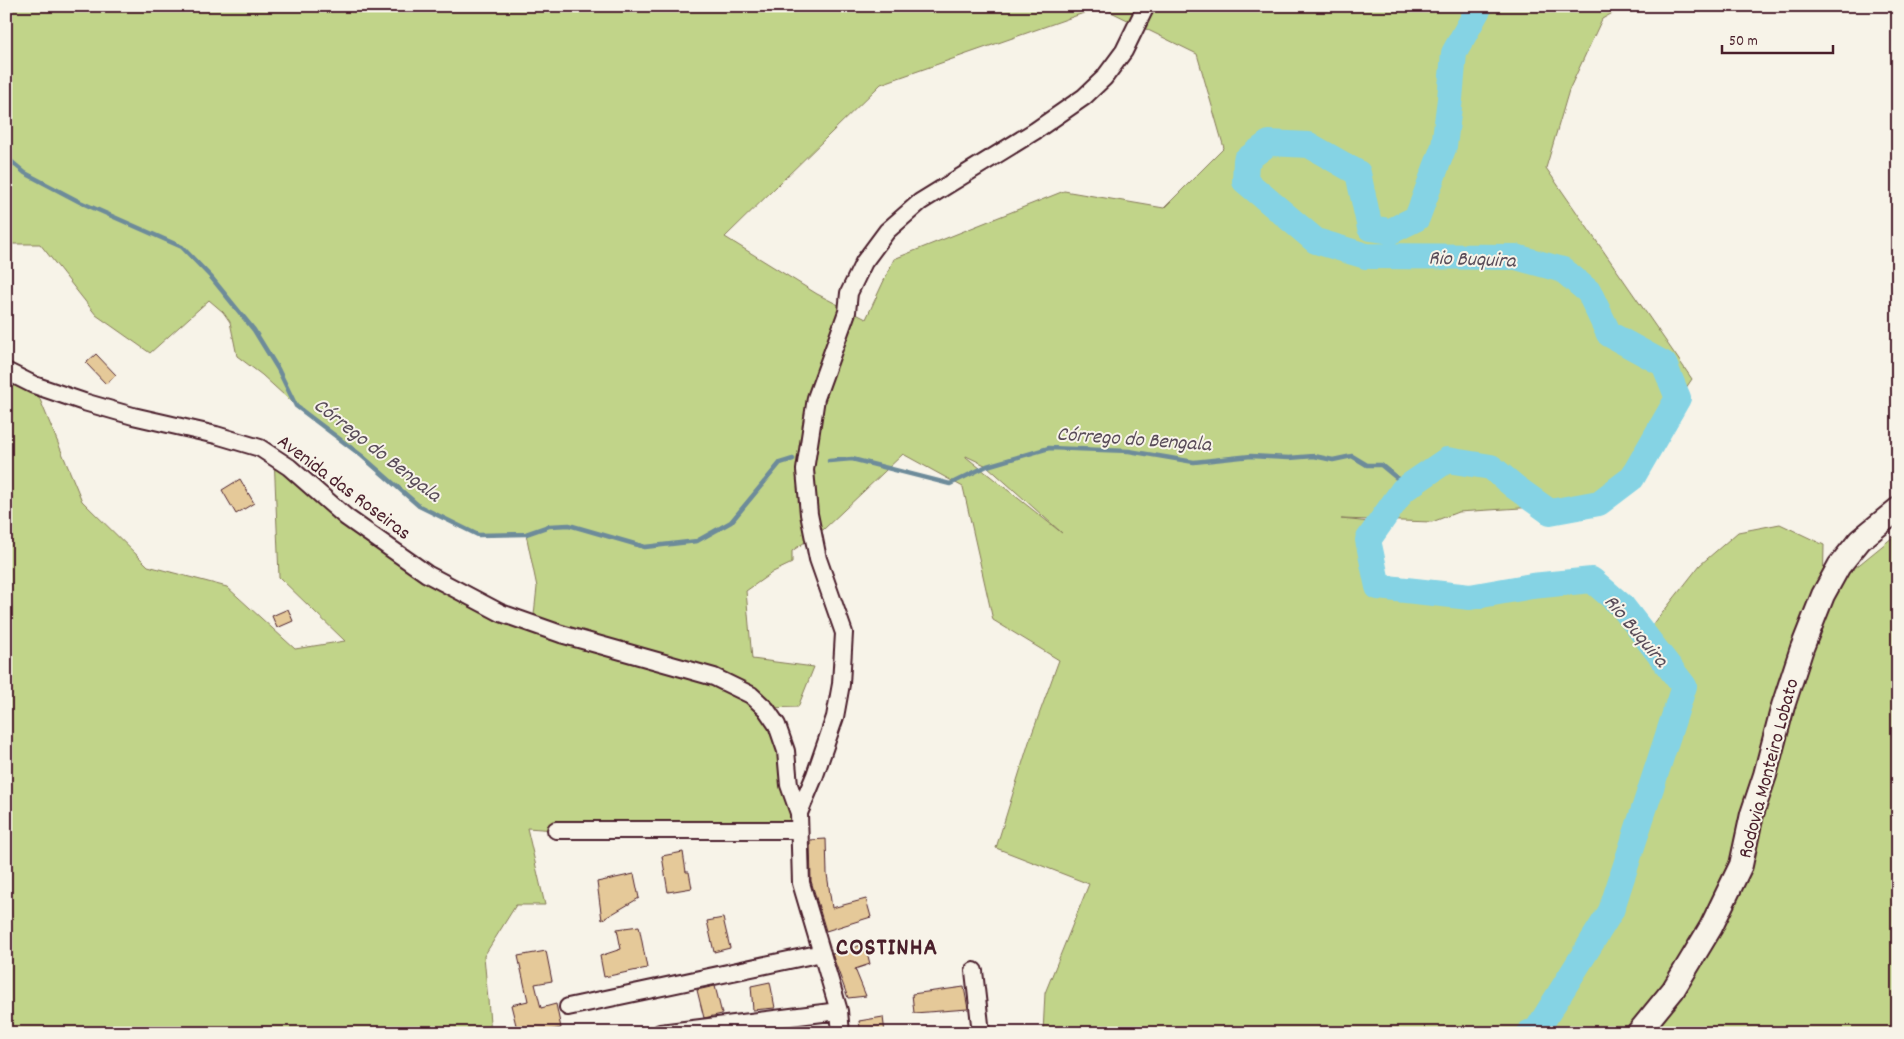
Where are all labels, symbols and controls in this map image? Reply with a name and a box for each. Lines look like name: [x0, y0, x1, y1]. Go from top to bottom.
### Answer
scale bar: [1722, 22, 1833, 54]
text: 50 m: [1729, 31, 1758, 53]
water label: Rio Buquira: [1428, 244, 1517, 278]
water label: Córrego do Bengala: [306, 392, 447, 512]
water label: Córrego do Bengala: [1056, 421, 1213, 461]
street label: Avenida das Roseiras: [271, 429, 416, 548]
water label: Rio Buquira: [1595, 589, 1675, 676]
street label: Rodovia Monteiro Lobato: [1732, 676, 1807, 862]
district label: COSTINHA: [836, 931, 938, 967]

